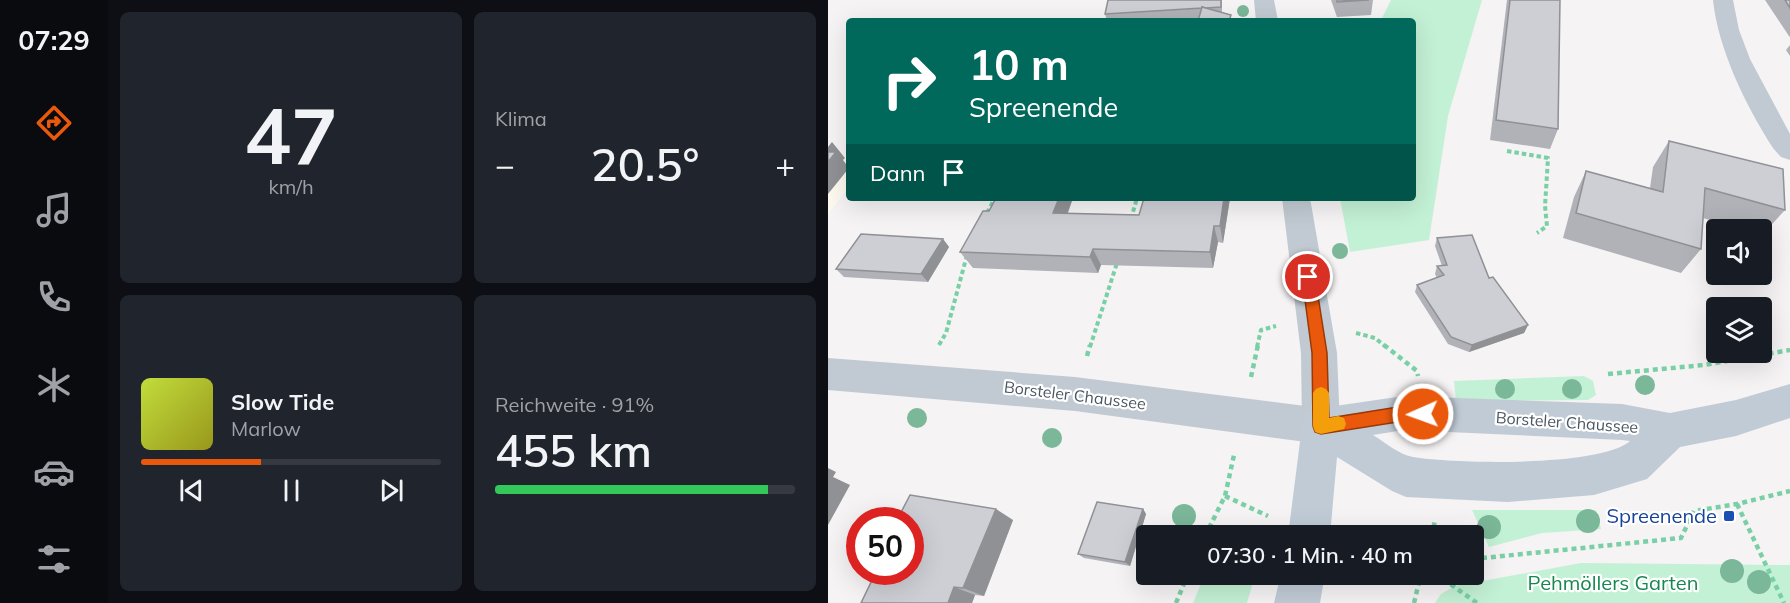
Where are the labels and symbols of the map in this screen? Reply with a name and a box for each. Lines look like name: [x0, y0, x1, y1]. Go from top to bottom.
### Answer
pin: [1282, 251, 1333, 302]
street label: Borsteler Chaussee: [1003, 376, 1147, 414]
position arrow: [1391, 382, 1455, 446]
street label: Borsteler Chaussee: [1495, 407, 1639, 437]
place label: Spreenende: [1606, 503, 1717, 528]
speed limit sign: 50: [846, 507, 924, 585]
marker: Spreenende: [1722, 509, 1736, 523]
park label: Pehmöllers Garten: [1528, 570, 1698, 595]

